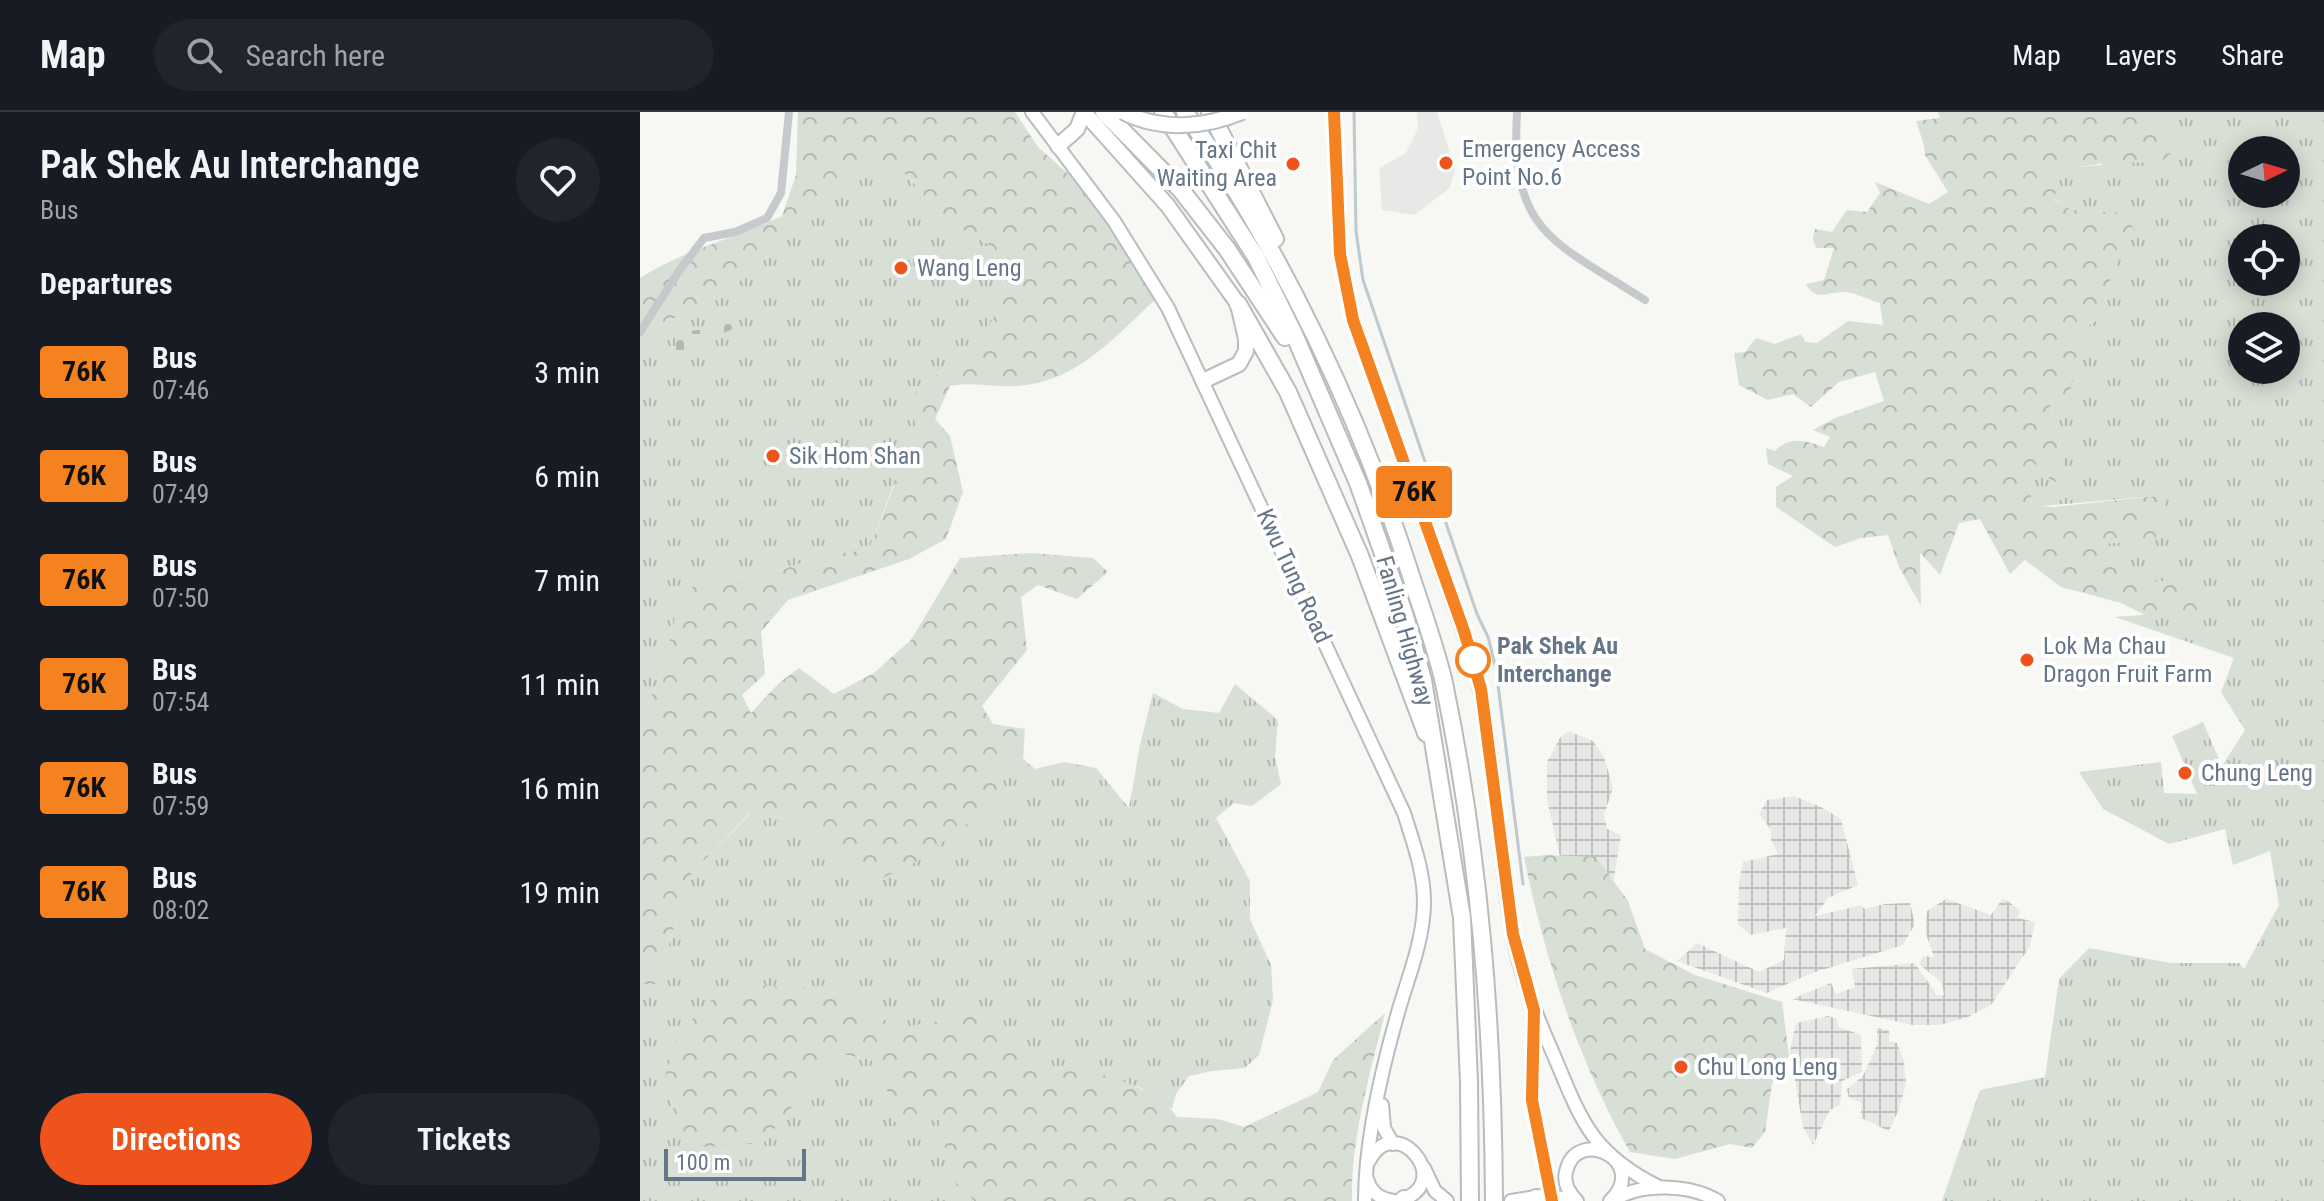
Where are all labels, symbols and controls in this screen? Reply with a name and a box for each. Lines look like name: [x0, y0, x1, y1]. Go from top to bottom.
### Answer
search box: [154, 19, 714, 91]
text: Map: [40, 33, 106, 77]
icon: search: [182, 33, 226, 77]
text: Search here: [246, 38, 385, 73]
text: Map: [2012, 39, 2061, 72]
text: Layers: [2105, 39, 2177, 72]
text: Share: [2221, 39, 2284, 72]
place label: Emergency Access Point No.6: [1462, 135, 1641, 191]
place label: Taxi Chit Waiting Area: [1157, 136, 1277, 192]
north arrow: [2228, 136, 2300, 208]
map controls: [2228, 136, 2300, 384]
button: heart: [516, 138, 600, 222]
text: Pak Shek Au Interchange: [40, 143, 420, 187]
marker: Emergency Access Point No.6: [1437, 154, 1455, 172]
marker: Taxi Chit Waiting Area: [1284, 155, 1302, 173]
text: Bus: [40, 195, 79, 225]
button: locate: [2228, 224, 2300, 296]
place label: Wang Leng: [917, 254, 1021, 282]
marker: Wang Leng: [892, 259, 910, 277]
text: Departures: [40, 266, 173, 301]
button: layers: [2228, 312, 2300, 384]
text: Bus: [152, 340, 197, 375]
text: 76K: [62, 355, 106, 388]
text: 3 min: [534, 355, 600, 390]
text: 07:46: [152, 375, 209, 405]
place label: Sik Hom Shan: [789, 442, 921, 470]
text: Bus: [152, 444, 197, 479]
marker: Sik Hom Shan: [764, 447, 782, 465]
text: 76K: [62, 459, 106, 492]
text: 6 min: [534, 459, 600, 494]
line badge: 76K: [1368, 466, 1460, 518]
text: 76K: [1392, 475, 1436, 508]
text: 07:49: [152, 479, 209, 509]
street label: Kwu Tung Road: [1251, 504, 1337, 648]
text: Bus: [152, 548, 197, 583]
street label: Fanling Highway: [1370, 553, 1440, 709]
text: 76K: [62, 563, 106, 596]
text: 7 min: [534, 563, 600, 598]
text: 07:50: [152, 583, 209, 613]
place label: Pak Shek Au Interchange: [1497, 632, 1618, 688]
place label: Lok Ma Chau Dragon Fruit Farm: [2043, 632, 2212, 688]
marker: Pak Shek Au Interchange: [1456, 643, 1490, 677]
marker: Lok Ma Chau Dragon Fruit Farm: [2018, 651, 2036, 669]
text: Bus: [152, 652, 197, 687]
text: 76K: [62, 667, 106, 700]
text: 11 min: [519, 667, 600, 702]
text: 07:54: [152, 687, 209, 717]
text: Bus: [152, 756, 197, 791]
place label: Chung Leng: [2201, 759, 2313, 787]
marker: Chung Leng: [2176, 764, 2194, 782]
text: 76K: [62, 771, 106, 804]
text: 16 min: [519, 771, 600, 806]
text: 07:59: [152, 791, 209, 821]
text: Bus: [152, 860, 197, 895]
text: 76K: [62, 875, 106, 908]
text: 19 min: [519, 875, 600, 910]
text: 08:02: [152, 895, 209, 925]
place label: Chu Long Leng: [1697, 1053, 1838, 1081]
marker: Chu Long Leng: [1672, 1058, 1690, 1076]
button: Directions: [40, 1093, 312, 1185]
button: Tickets: [328, 1093, 600, 1185]
scale bar: [664, 1145, 806, 1181]
text: 100 m: [676, 1150, 730, 1175]

